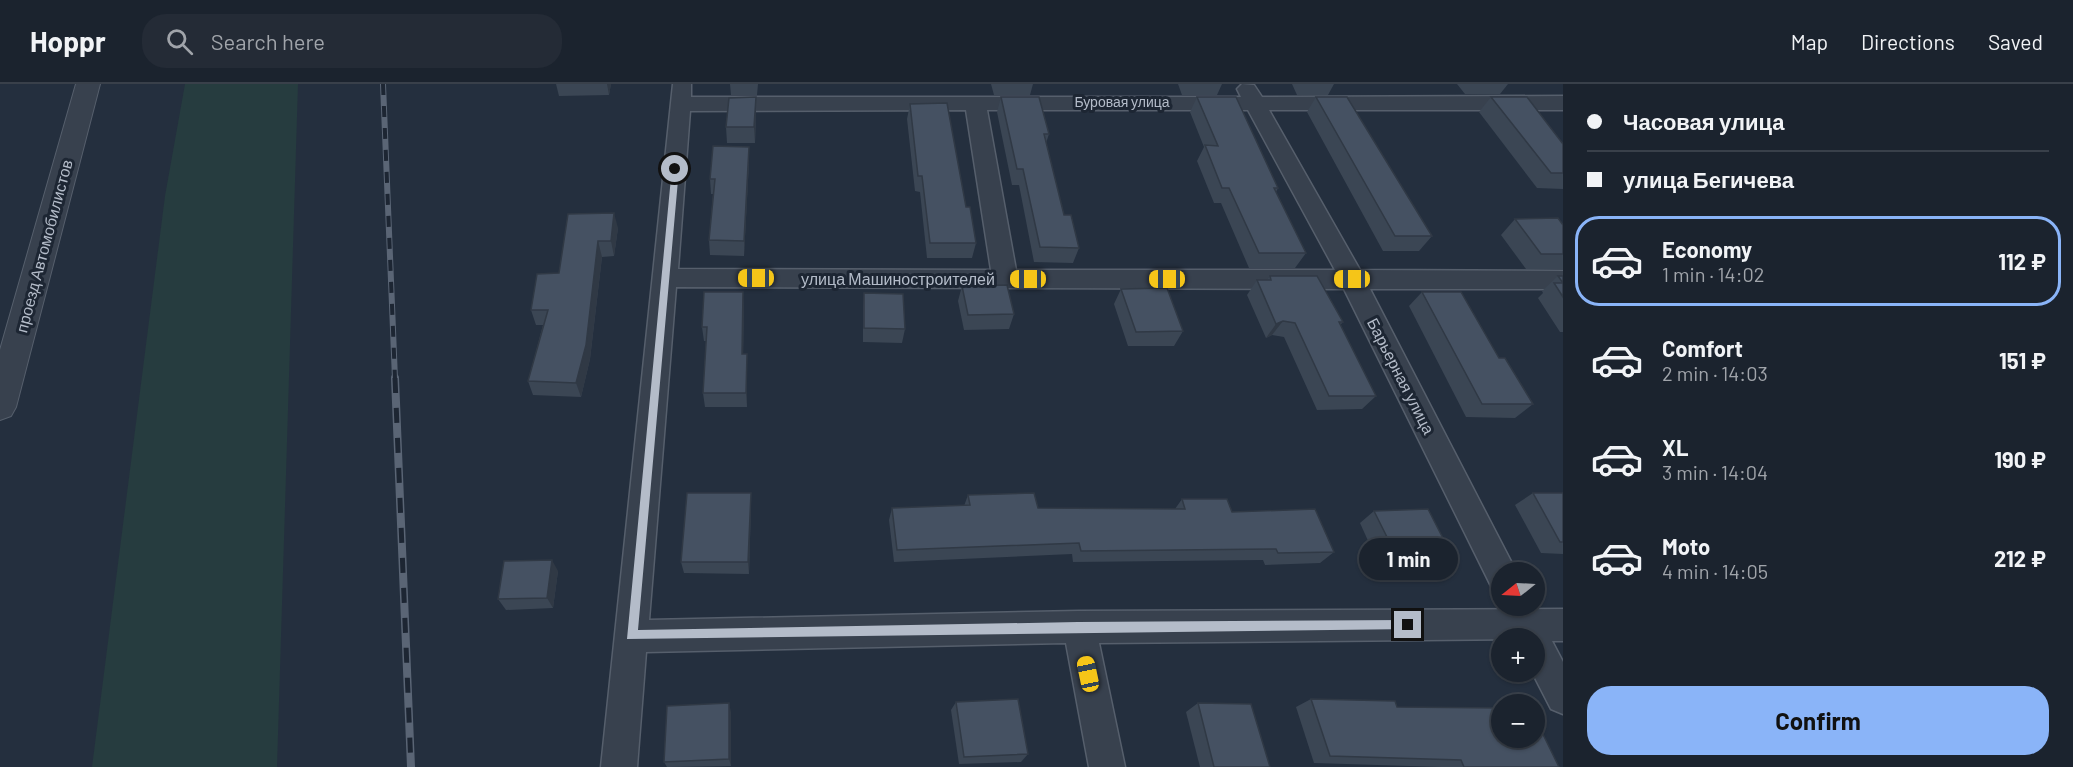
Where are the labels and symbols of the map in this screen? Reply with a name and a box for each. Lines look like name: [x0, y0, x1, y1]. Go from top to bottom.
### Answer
street label: Буровая улица: [1074, 93, 1170, 110]
route start: [661, 155, 688, 182]
street label: проезд Автомобилистов: [11, 157, 76, 334]
car: [738, 269, 774, 287]
street label: улица Машиностроителей: [801, 269, 995, 288]
car: [1010, 270, 1046, 288]
car: [1149, 270, 1185, 288]
car: [1334, 270, 1370, 288]
street label: Барьерная улица: [1364, 314, 1439, 437]
callout: 1 min: [1358, 538, 1458, 580]
north arrow: [1491, 562, 1545, 616]
route end: [1394, 611, 1421, 638]
car: [1075, 655, 1101, 693]

